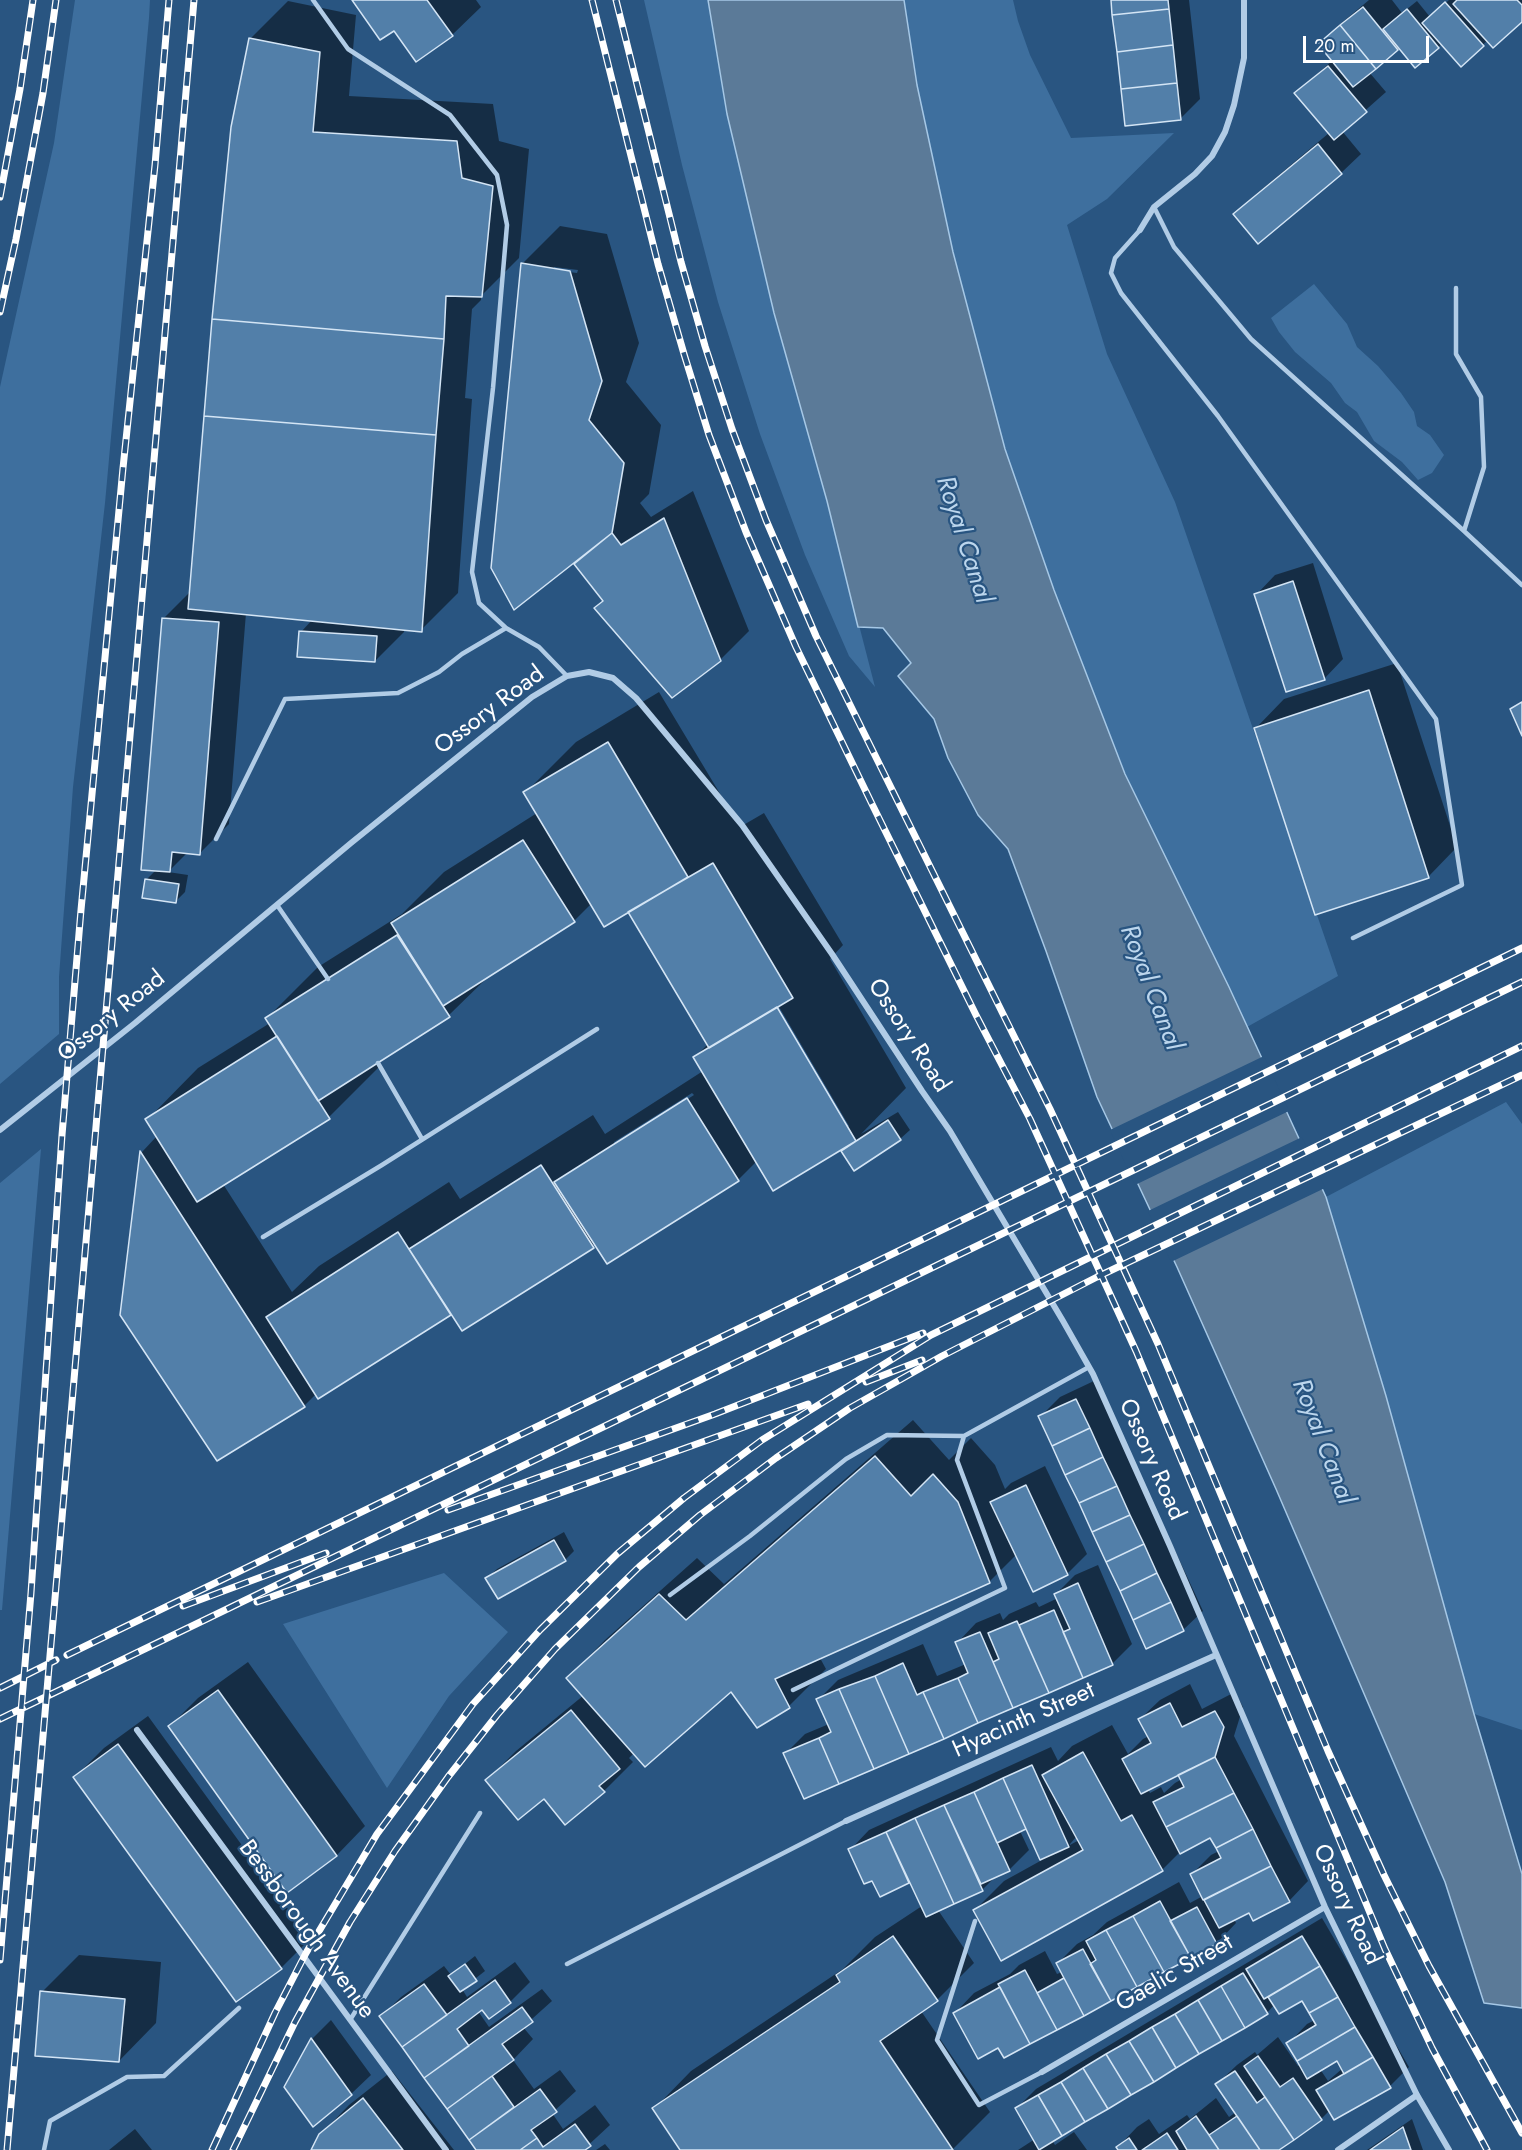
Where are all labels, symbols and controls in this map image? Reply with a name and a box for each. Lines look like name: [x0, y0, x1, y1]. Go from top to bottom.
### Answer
scale bar: [1306, 24, 1432, 62]
text: 20 m: [1314, 33, 1354, 59]
water label: Royal Canal: [928, 473, 998, 607]
street label: Ossory Road: [429, 660, 551, 762]
water label: Royal Canal: [1112, 921, 1188, 1055]
street label: Ossory Road: [52, 965, 172, 1069]
street label: Ossory Road: [861, 974, 955, 1098]
water label: Royal Canal: [1284, 1375, 1360, 1509]
street label: Ossory Road: [1111, 1395, 1191, 1525]
street label: Hyacinth Street: [949, 1677, 1099, 1765]
street label: Bessborough Avenue: [232, 1835, 380, 2025]
street label: Ossory Road: [1306, 1840, 1386, 1970]
street label: Gaelic Street: [1111, 1929, 1239, 2019]

